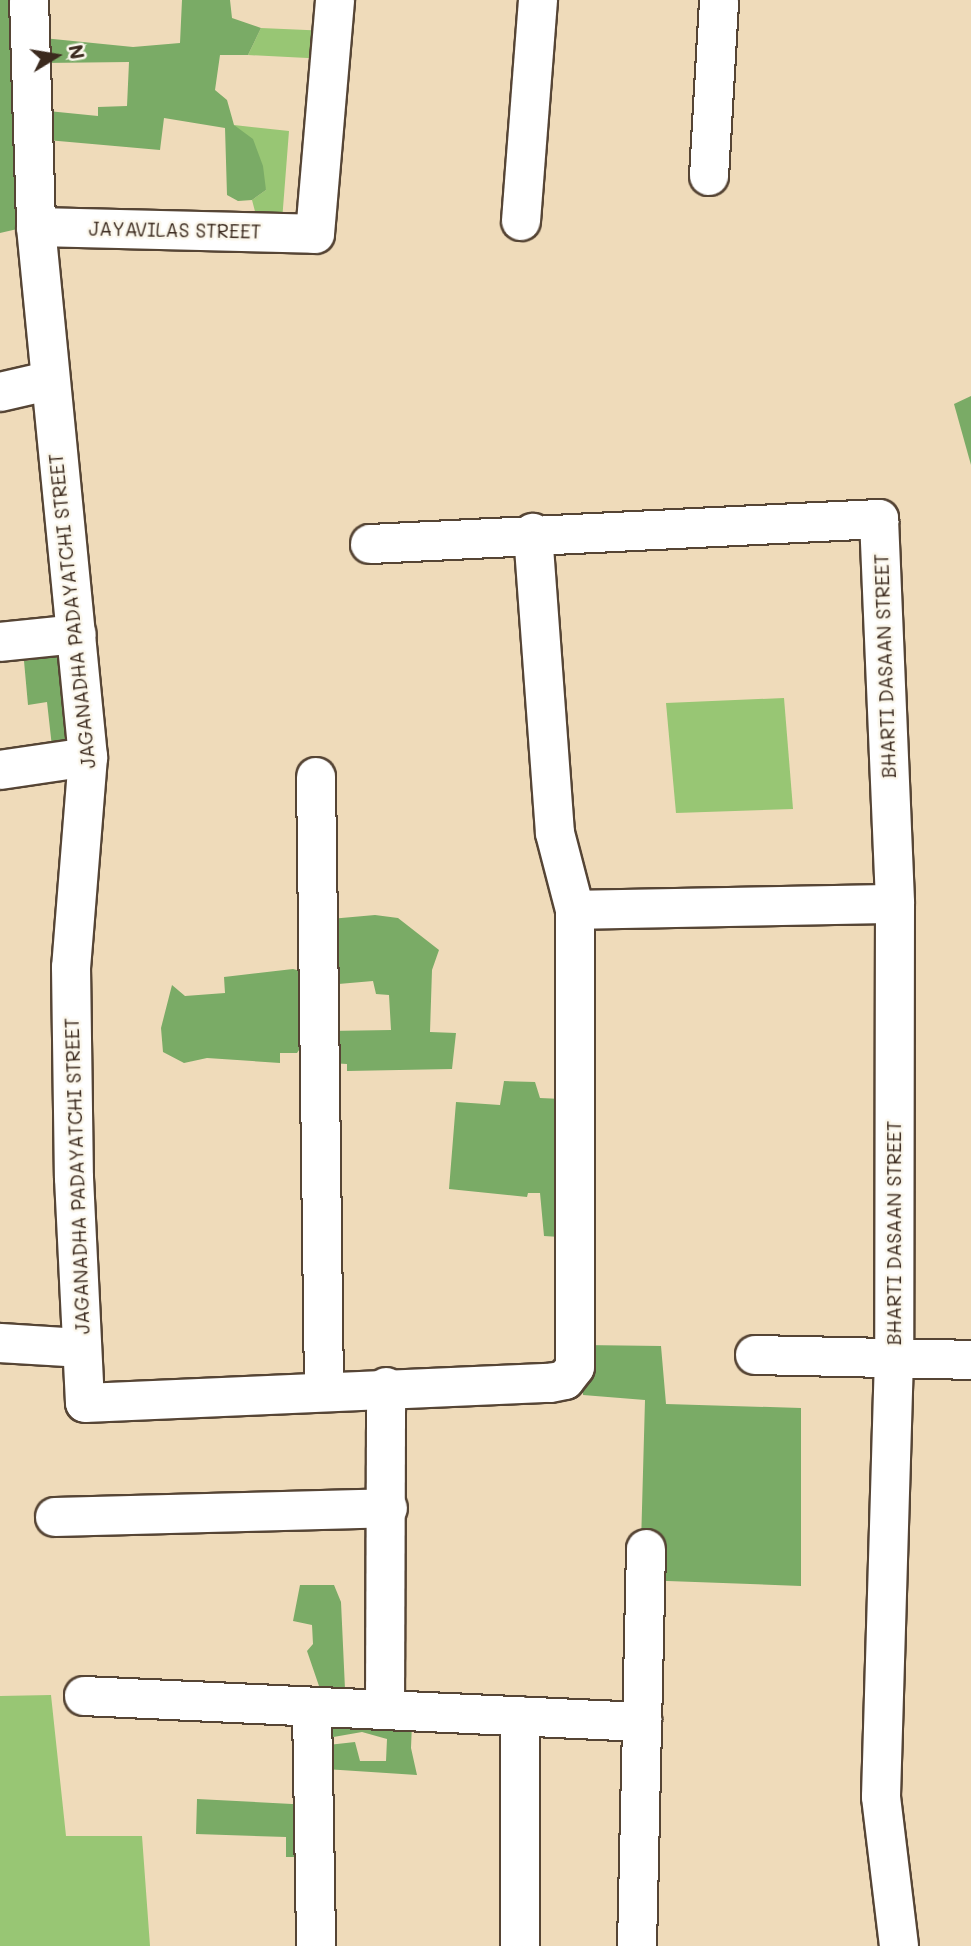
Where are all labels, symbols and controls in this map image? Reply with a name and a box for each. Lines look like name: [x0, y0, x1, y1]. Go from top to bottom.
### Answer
north arrow: [21, 21, 91, 91]
text: N: [63, 42, 91, 61]
street label: JAYAVILAS STREET: [89, 217, 261, 243]
street label: JAGANADHA PADAYATCHI STREET: [44, 452, 100, 770]
street label: BHARTI DASAAN STREET: [870, 553, 900, 779]
street label: JAGANADHA PADAYATCHI STREET: [60, 1017, 94, 1335]
street label: BHARTI DASAAN STREET: [883, 1121, 905, 1345]

